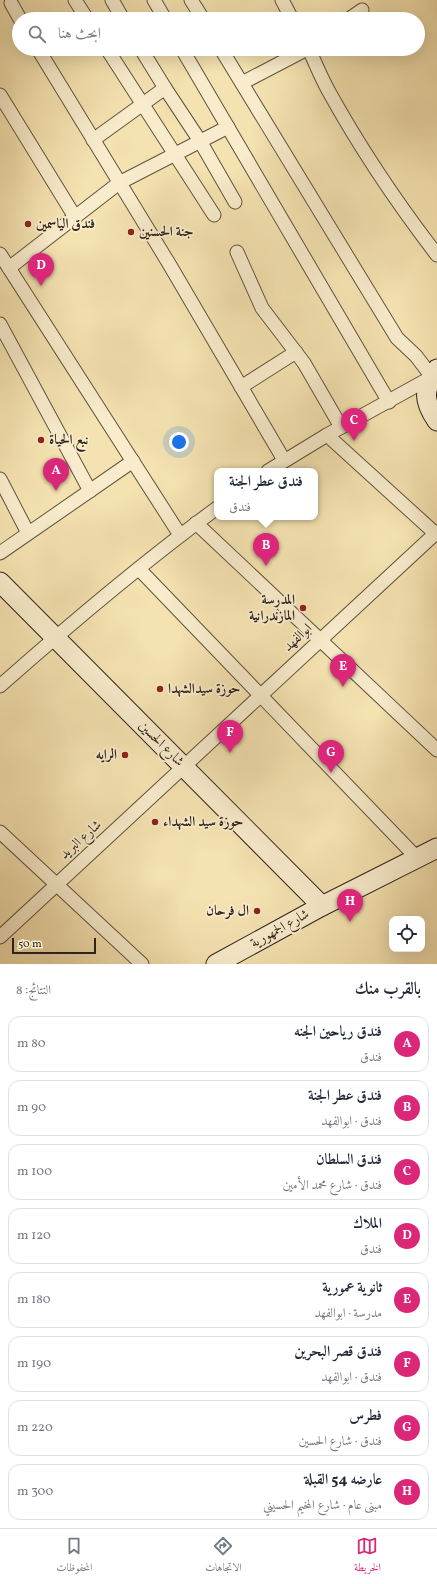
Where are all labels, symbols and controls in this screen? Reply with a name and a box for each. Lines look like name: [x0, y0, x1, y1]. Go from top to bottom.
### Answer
search box: [12, 12, 425, 56]
icon: search: [26, 23, 48, 45]
text: ابحث هنا: [58, 24, 101, 45]
place label: فندق الياسمين: [36, 215, 95, 234]
marker: فندق الياسمين: [23, 219, 33, 229]
place label: جنة الحسنين: [139, 223, 194, 242]
marker: جنة الحسنين: [126, 227, 136, 237]
pin: D: [28, 253, 54, 286]
pin: C: [341, 408, 367, 441]
place label: نبع الحياة: [49, 431, 89, 452]
your location: [169, 432, 189, 452]
marker: نبع الحياة: [36, 435, 46, 445]
pin: A: [43, 458, 69, 491]
popup: [214, 468, 318, 520]
text: فندق عطر الجنة: [229, 472, 303, 493]
text: فندق: [229, 499, 251, 517]
pin: B: [253, 533, 279, 566]
place label: المدرسة المازندرانية: [249, 591, 295, 626]
marker: المدرسة المازندرانية: [298, 603, 308, 613]
street label: ابوالفهد: [279, 620, 317, 656]
pin: E: [330, 654, 356, 687]
place label: حوزة سيدالشهدا: [168, 680, 240, 699]
marker: حوزة سيدالشهدا: [155, 684, 165, 694]
street label: شارع الحسين: [133, 717, 188, 772]
pin: F: [217, 720, 243, 753]
pin: G: [318, 740, 344, 773]
place label: الرايه: [96, 746, 117, 765]
marker: الرايه: [120, 750, 130, 760]
place label: حوزة سيد الشهداء: [163, 813, 244, 832]
street label: شارع البريد: [56, 816, 107, 865]
marker: حوزة سيد الشهداء: [150, 817, 160, 827]
pin: H: [337, 889, 363, 922]
place label: ال فرحان: [206, 902, 249, 921]
street label: شارع الجمهورية: [247, 905, 313, 954]
marker: ال فرحان: [252, 906, 262, 916]
map controls: [389, 916, 425, 952]
button: locate: [389, 916, 425, 952]
scale bar: [12, 936, 96, 955]
text: 50 m: [18, 937, 42, 952]
text: بالقرب منك: [355, 978, 421, 1001]
text: النتائج: 8: [16, 982, 51, 1000]
text: فندق رياحين الجنه: [294, 1022, 382, 1043]
text: 80 m: [17, 1035, 46, 1053]
text: A: [402, 1035, 412, 1053]
text: فندق: [360, 1049, 382, 1067]
text: فندق عطر الجنة: [308, 1086, 382, 1107]
text: 90 m: [17, 1099, 46, 1117]
text: B: [403, 1099, 411, 1117]
text: فندق · ابوالفهد: [321, 1113, 382, 1131]
text: فندق السلطان: [316, 1150, 382, 1171]
text: 100 m: [17, 1163, 52, 1181]
text: C: [403, 1163, 411, 1181]
text: فندق · شارع محمد الأمين: [283, 1177, 382, 1195]
text: الملاك: [353, 1214, 382, 1235]
text: 120 m: [17, 1227, 51, 1245]
text: D: [402, 1227, 412, 1245]
text: فندق: [360, 1241, 382, 1259]
text: ثانوية عمورية: [322, 1278, 382, 1299]
text: 180 m: [17, 1291, 51, 1309]
text: E: [403, 1291, 411, 1309]
text: مدرسة · ابوالفهد: [315, 1305, 382, 1323]
text: فندق قصر البحرين: [294, 1342, 382, 1363]
text: 190 m: [17, 1355, 51, 1373]
text: F: [403, 1355, 411, 1373]
text: فندق · ابوالفهد: [321, 1369, 382, 1387]
text: فطرس: [349, 1406, 382, 1427]
text: 220 m: [17, 1419, 53, 1437]
text: G: [402, 1419, 412, 1437]
text: فندق · شارع الحسين: [299, 1433, 382, 1451]
text: عارضه 54 القبلة: [304, 1470, 382, 1491]
text: 300 m: [17, 1483, 53, 1501]
text: H: [402, 1483, 412, 1501]
text: مبنى عام · شارع المخيم الحسيني: [263, 1497, 382, 1515]
tab: المحفوظات: [56, 1535, 92, 1578]
tab: الاتجاهات: [205, 1535, 242, 1578]
tab: الخريطة: [354, 1535, 381, 1578]

